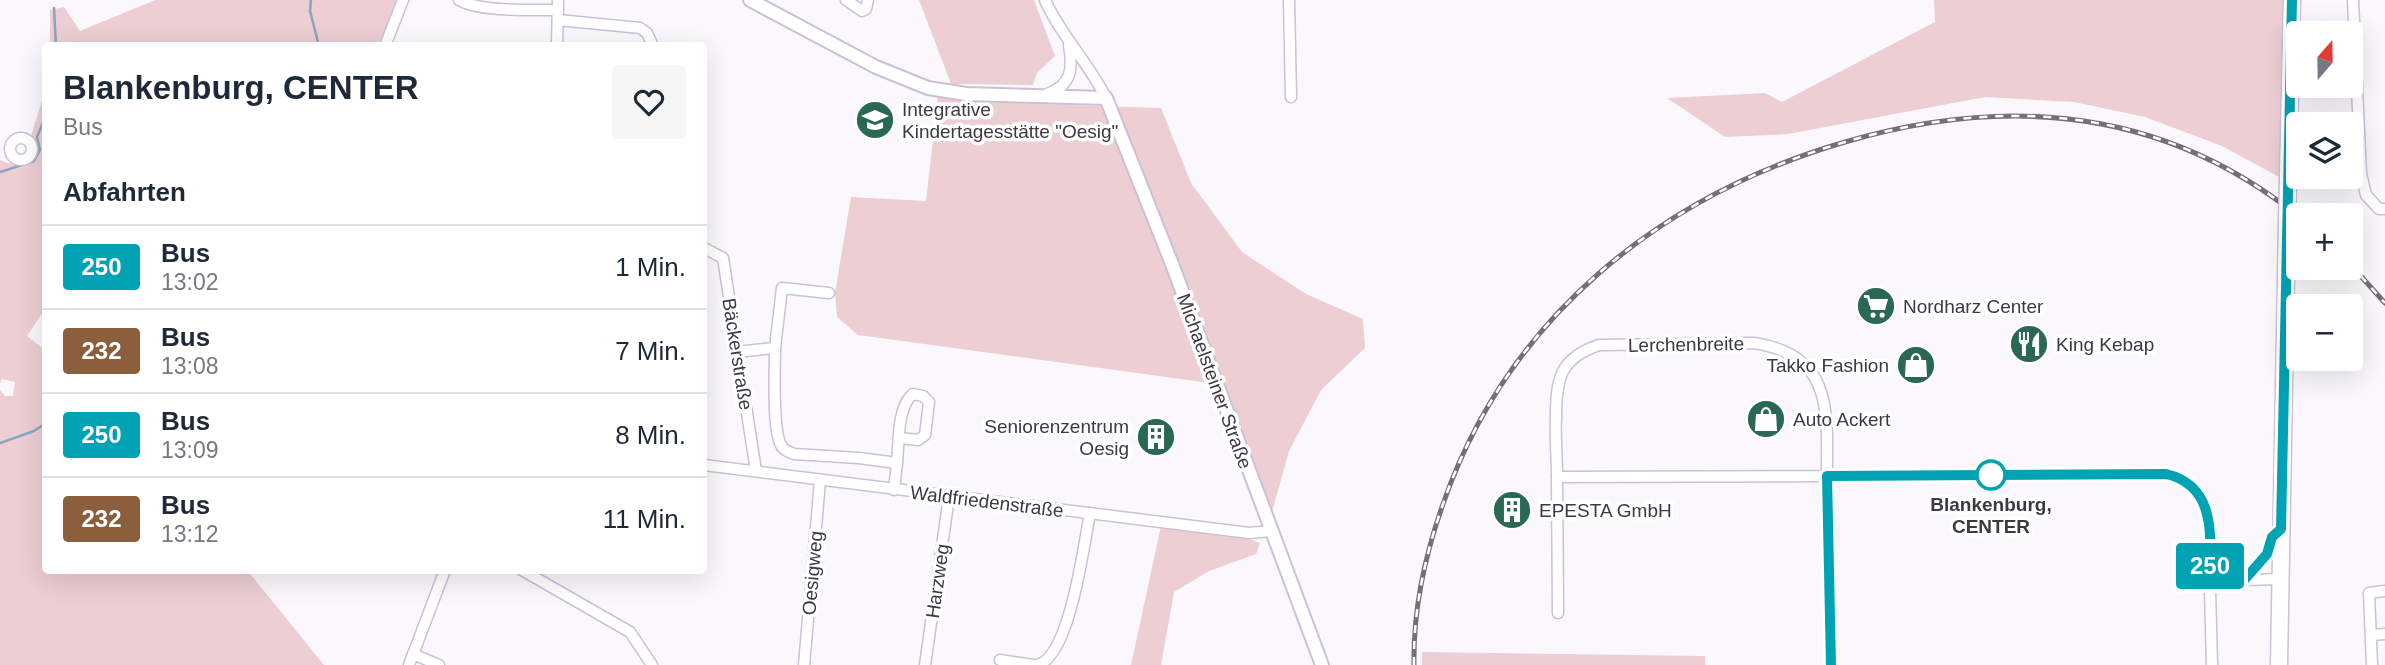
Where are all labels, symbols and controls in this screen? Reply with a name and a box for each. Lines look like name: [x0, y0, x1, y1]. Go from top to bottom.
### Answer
north arrow: [2286, 21, 2362, 98]
map controls: [2286, 21, 2363, 371]
button: heart: [612, 65, 686, 139]
text: Blankenburg, CENTER: [63, 69, 419, 106]
school or university icon: Integrative Kindertagesstätte "Oesig": [854, 99, 896, 141]
place label: Integrative Kindertagesstätte "Oesig": [902, 99, 1118, 142]
button: layers: [2286, 112, 2363, 189]
text: Bus: [63, 114, 103, 140]
text: Abfahrten: [63, 177, 186, 207]
button: +: [2286, 203, 2363, 280]
text: Bus: [161, 238, 210, 268]
text: 1 Min.: [615, 252, 686, 282]
text: 250: [81, 253, 122, 280]
text: 13:02: [161, 269, 219, 295]
supermarket icon: Nordharz Center: [1855, 285, 1897, 327]
street label: Michaelsteiner Straße: [1173, 291, 1256, 472]
button: −: [2286, 294, 2363, 371]
place label: Nordharz Center: [1903, 296, 2044, 317]
street label: Bäckerstraße: [718, 297, 757, 412]
text: Bus: [161, 322, 210, 352]
restaurant icon: King Kebap: [2008, 323, 2050, 365]
street label: Lerchenbreite: [1628, 333, 1744, 356]
place label: King Kebap: [2056, 334, 2154, 355]
text: 7 Min.: [615, 336, 686, 366]
text: 232: [81, 337, 122, 364]
shop icon: Takko Fashion: [1895, 344, 1937, 386]
text: 13:08: [161, 353, 219, 379]
place label: Takko Fashion: [1766, 355, 1889, 376]
shop icon: Auto Ackert: [1745, 398, 1787, 440]
text: Bus: [161, 406, 210, 436]
place label: Auto Ackert: [1793, 409, 1891, 430]
place label: Seniorenzentrum Oesig: [984, 416, 1129, 459]
building icon: Seniorenzentrum Oesig: [1135, 416, 1177, 458]
text: 8 Min.: [615, 420, 686, 450]
text: 250: [81, 421, 122, 448]
text: 13:09: [161, 437, 219, 463]
marker: Blankenburg, CENTER: [1976, 460, 2006, 490]
street label: Waldfriedenstraße: [909, 482, 1065, 521]
building icon: EPESTA GmbH: [1491, 489, 1533, 531]
text: Bus: [161, 490, 210, 520]
place label: Blankenburg, CENTER: [1930, 494, 2052, 537]
place label: EPESTA GmbH: [1539, 500, 1672, 521]
text: 11 Min.: [603, 504, 686, 534]
text: 232: [81, 505, 122, 532]
text: 13:12: [161, 521, 219, 547]
street label: Oesigweg: [798, 530, 827, 616]
street label: Harzweg: [922, 542, 953, 620]
line badge: 250: [2170, 543, 2250, 589]
text: 250: [2190, 552, 2230, 579]

